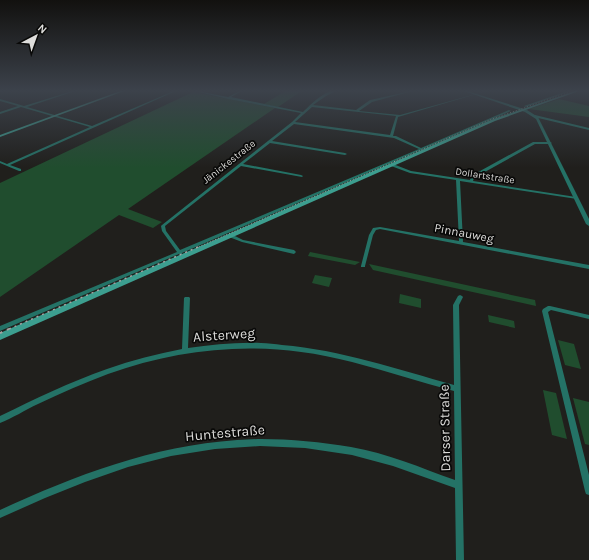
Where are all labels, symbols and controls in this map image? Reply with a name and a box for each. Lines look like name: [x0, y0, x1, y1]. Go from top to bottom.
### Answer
north arrow: [16, 16, 56, 56]
text: N: [35, 21, 49, 36]
street label: Jänickestraße: [200, 138, 258, 186]
street label: Dollartstraße: [454, 165, 516, 187]
street label: Pinnauweg: [433, 220, 495, 246]
street label: Alsterweg: [192, 324, 256, 346]
street label: Darser Straße: [436, 384, 454, 472]
street label: Huntestraße: [184, 421, 266, 445]

